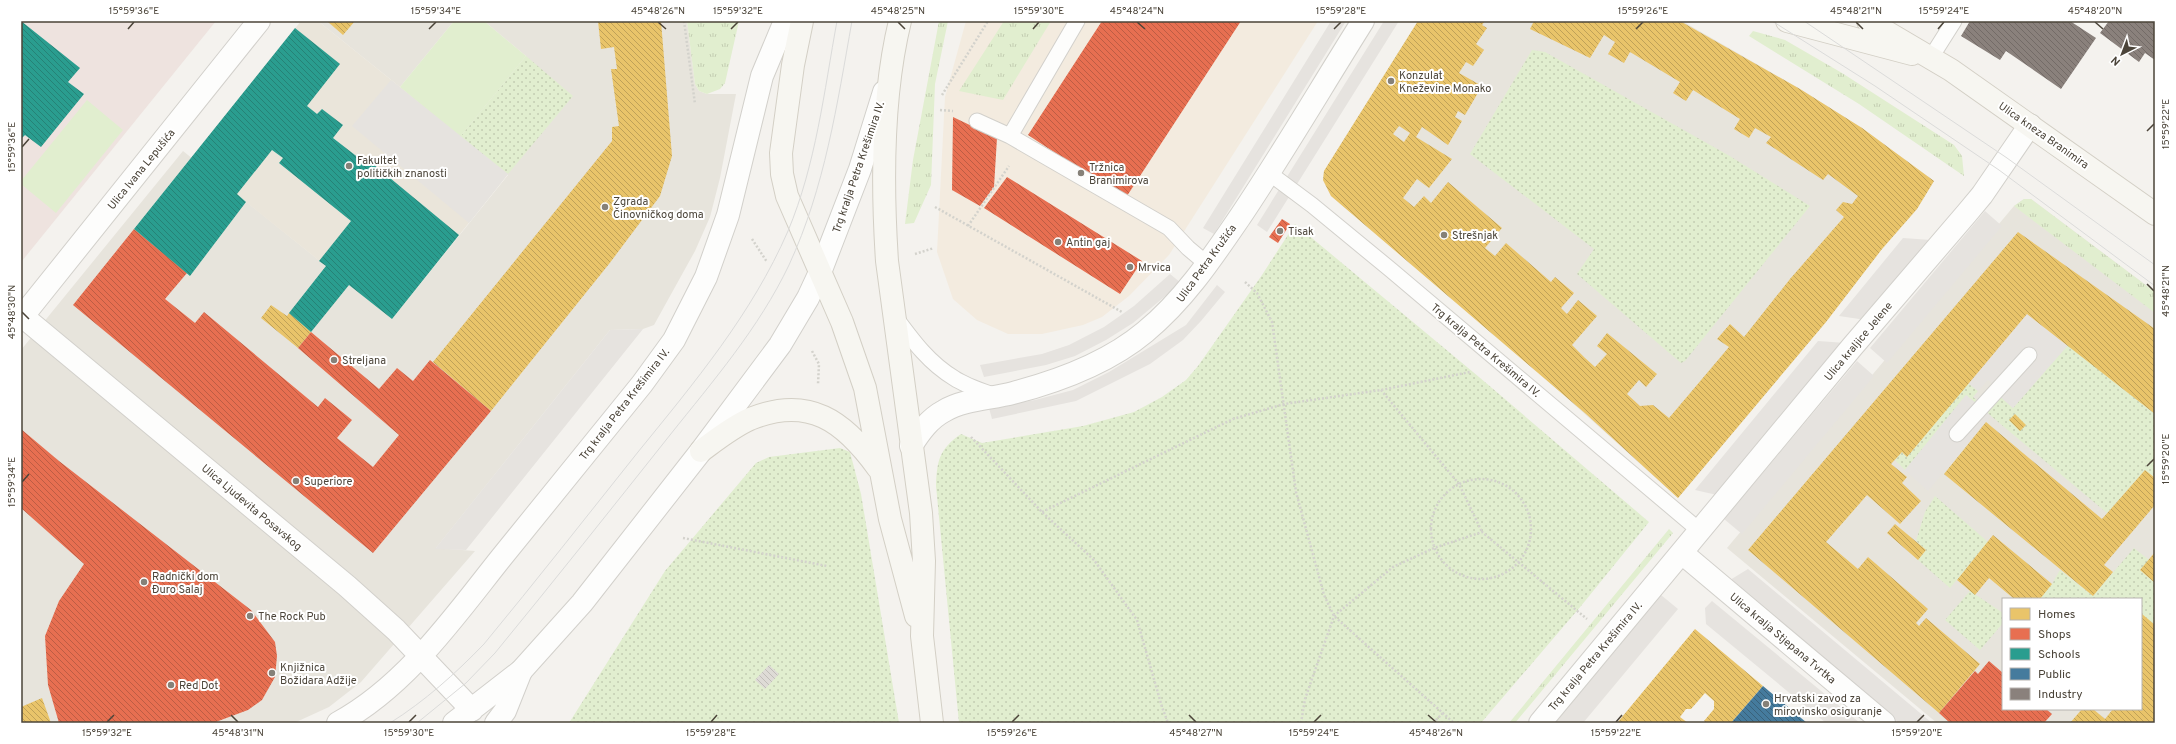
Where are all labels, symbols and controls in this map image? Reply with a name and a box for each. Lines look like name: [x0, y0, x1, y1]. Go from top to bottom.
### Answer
text: 15°59'36"E: [109, 5, 159, 18]
text: 15°59'34"E: [411, 5, 461, 18]
text: 45°48'26"N: [631, 5, 685, 18]
text: 15°59'32"E: [713, 5, 763, 18]
text: 45°48'25"N: [871, 5, 925, 18]
text: 15°59'30"E: [1014, 5, 1064, 18]
text: 45°48'24"N: [1110, 5, 1164, 18]
text: 15°59'28"E: [1316, 5, 1366, 18]
text: 15°59'26"E: [1618, 5, 1668, 18]
text: 45°48'21"N: [1830, 5, 1882, 18]
text: 15°59'24"E: [1919, 5, 1969, 18]
text: 45°48'20"N: [2068, 5, 2122, 18]
north arrow: [2102, 34, 2142, 74]
text: N: [2108, 53, 2124, 69]
place label: Konzulat Kneževine Monako: [1399, 69, 1492, 96]
marker: Konzulat Kneževine Monako: [1386, 76, 1396, 86]
street label: Ulica kneza Branimira: [1996, 99, 2092, 172]
text: 15°59'22"E: [2160, 99, 2173, 149]
street label: Trg kralja Petra Krešimira IV.: [830, 100, 888, 235]
text: 15°59'36"E: [6, 122, 19, 172]
street label: Ulica Ivana Lepušića: [105, 126, 179, 213]
place label: Fakultet političkih znanosti: [357, 154, 447, 181]
marker: Fakultet političkih znanosti: [344, 161, 354, 171]
place label: Tržnica Branimirova: [1089, 161, 1149, 188]
marker: Tržnica Branimirova: [1076, 168, 1086, 178]
place label: Zgrada Činovničkog doma: [613, 195, 704, 222]
marker: Zgrada Činovničkog doma: [600, 202, 610, 212]
street label: Ulica Petra Kružića: [1174, 222, 1240, 305]
place label: Tisak: [1288, 225, 1314, 239]
marker: Tisak: [1275, 226, 1285, 236]
place label: Strešnjak: [1452, 229, 1498, 243]
marker: Strešnjak: [1439, 230, 1449, 240]
place label: Antin gaj: [1066, 236, 1110, 250]
marker: Antin gaj: [1053, 237, 1063, 247]
place label: Mrvica: [1138, 261, 1171, 275]
marker: Mrvica: [1125, 262, 1135, 272]
text: 45°48'21"N: [2160, 265, 2173, 317]
text: 45°48'30"N: [6, 285, 19, 339]
street label: Ulica kraljice Jelene: [1822, 299, 1896, 384]
street label: Trg kralja Petra Krešimira IV.: [1428, 301, 1543, 401]
street label: Trg kralja Petra Krešimira IV.: [577, 346, 673, 464]
place label: Streljana: [342, 354, 386, 368]
marker: Streljana: [329, 355, 339, 365]
text: 15°59'20"E: [2160, 434, 2173, 484]
text: 15°59'34"E: [6, 457, 19, 507]
street label: Ulica Ljudevita Posavskog: [198, 462, 305, 554]
place label: Superiore: [304, 475, 352, 489]
marker: Superiore: [291, 476, 301, 486]
place label: Radnički dom Đuro Salaj: [152, 570, 219, 597]
marker: Radnički dom Đuro Salaj: [139, 577, 149, 587]
street label: Ulica kralja Stjepana Tvrtka: [1726, 590, 1839, 688]
legend: [2002, 598, 2142, 710]
street label: Trg kralja Petra Krešimira IV.: [1546, 599, 1646, 714]
text: Homes: [2038, 607, 2075, 623]
place label: The Rock Pub: [258, 610, 326, 624]
marker: The Rock Pub: [245, 611, 255, 621]
text: Shops: [2038, 627, 2071, 643]
text: Schools: [2038, 647, 2080, 663]
place label: Knjižnica Božidara Adžije: [280, 661, 357, 688]
text: Public: [2038, 667, 2071, 683]
marker: Knjižnica Božidara Adžije: [267, 668, 277, 678]
place label: Red Dot: [179, 679, 219, 693]
marker: Red Dot: [166, 680, 176, 690]
text: Industry: [2038, 687, 2083, 703]
place label: Hrvatski zavod za mirovinsko osiguranje: [1774, 692, 1882, 719]
marker: Hrvatski zavod za mirovinsko osiguranje: [1761, 699, 1771, 709]
text: 15°59'32"E: [82, 727, 132, 740]
text: 45°48'31"N: [212, 727, 264, 740]
text: 15°59'30"E: [384, 727, 434, 740]
text: 15°59'28"E: [686, 727, 736, 740]
text: 15°59'26"E: [987, 727, 1037, 740]
text: 45°48'27"N: [1169, 727, 1223, 740]
text: 15°59'24"E: [1289, 727, 1339, 740]
text: 45°48'26"N: [1409, 727, 1463, 740]
text: 15°59'22"E: [1591, 727, 1641, 740]
text: 15°59'20"E: [1892, 727, 1942, 740]

